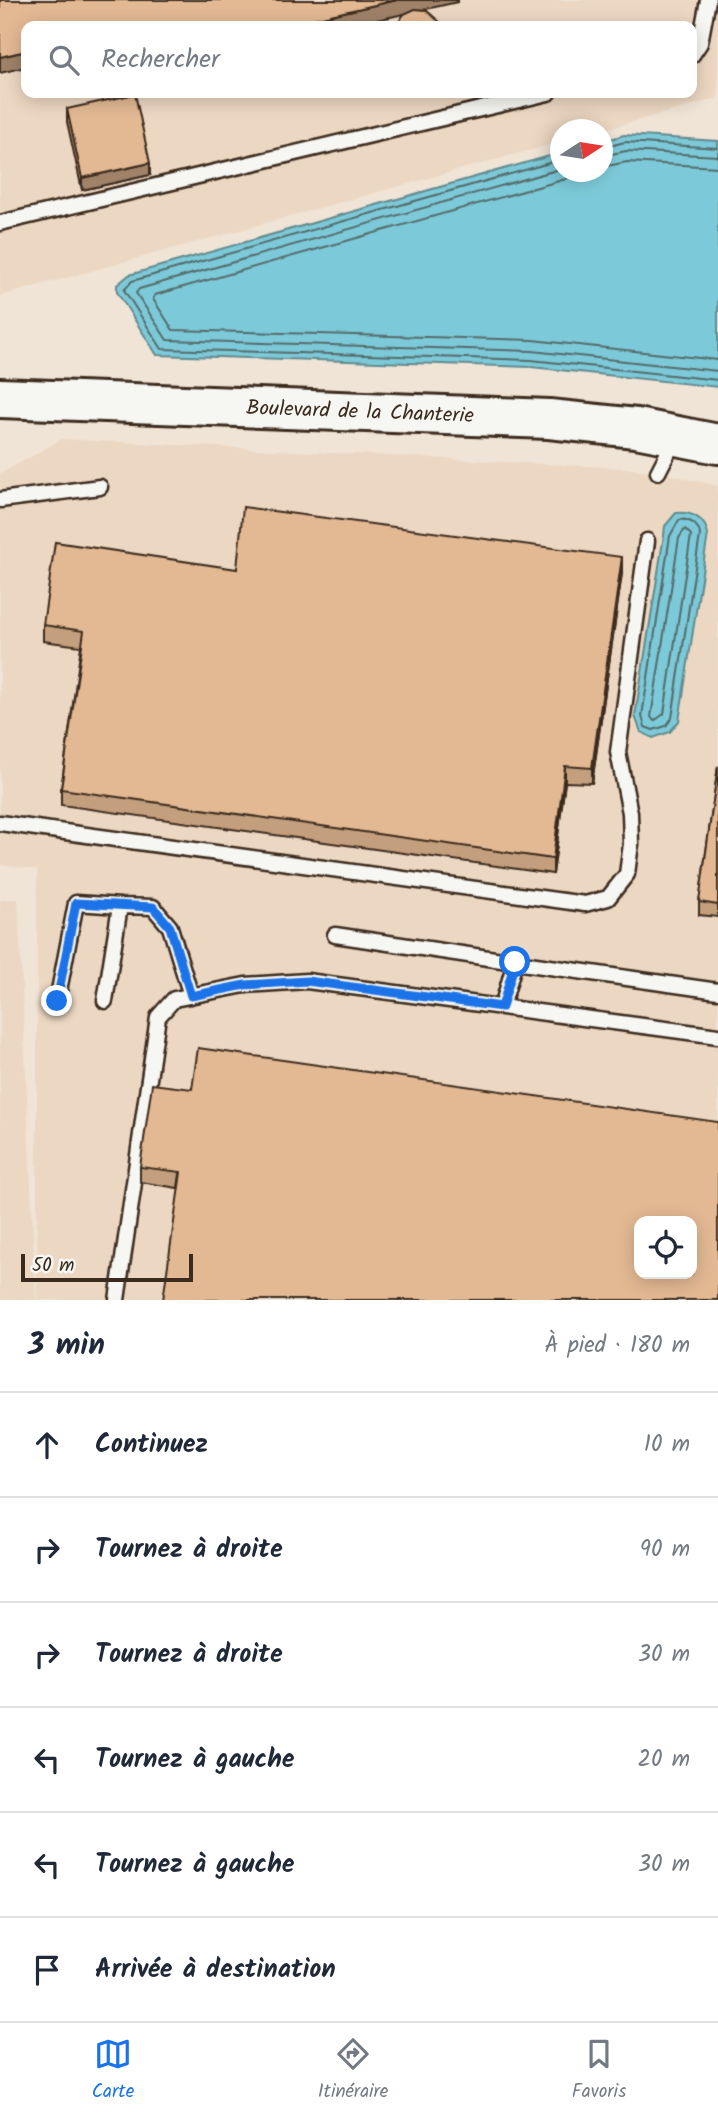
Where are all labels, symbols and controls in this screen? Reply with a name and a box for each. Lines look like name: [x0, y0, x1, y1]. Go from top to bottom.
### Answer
search box: [21, 21, 697, 98]
text: Rechercher: [101, 39, 220, 81]
icon: search: [45, 41, 83, 79]
north arrow: [550, 119, 613, 182]
street label: Boulevard de la Chanterie: [246, 392, 475, 433]
route start: [499, 946, 530, 977]
route end: [41, 985, 72, 1016]
map controls: [634, 1216, 697, 1279]
button: locate: [634, 1216, 697, 1279]
scale bar: [21, 1251, 192, 1283]
text: 50 m: [32, 1251, 74, 1281]
text: 3 min: [28, 1322, 105, 1370]
text: À pied · 180 m: [545, 1328, 690, 1364]
text: Continuez: [95, 1424, 208, 1466]
icon: ahead: [28, 1426, 66, 1464]
text: 10 m: [644, 1427, 690, 1463]
text: Tournez à droite: [95, 1529, 283, 1571]
icon: right: [28, 1531, 66, 1569]
text: 90 m: [640, 1532, 690, 1568]
text: Tournez à droite: [95, 1634, 283, 1676]
icon: right: [28, 1636, 66, 1674]
text: 30 m: [638, 1637, 690, 1673]
text: Tournez à gauche: [95, 1739, 295, 1781]
icon: left: [28, 1741, 66, 1779]
text: 20 m: [638, 1742, 690, 1778]
text: Tournez à gauche: [95, 1844, 295, 1886]
icon: left: [28, 1846, 66, 1884]
text: 30 m: [638, 1847, 690, 1883]
text: Arrivée à destination: [95, 1949, 336, 1991]
icon: arrive: [28, 1951, 66, 1989]
tab: Carte: [92, 2035, 134, 2107]
tab: Itinéraire: [318, 2035, 388, 2107]
tab: Favoris: [572, 2035, 626, 2107]

